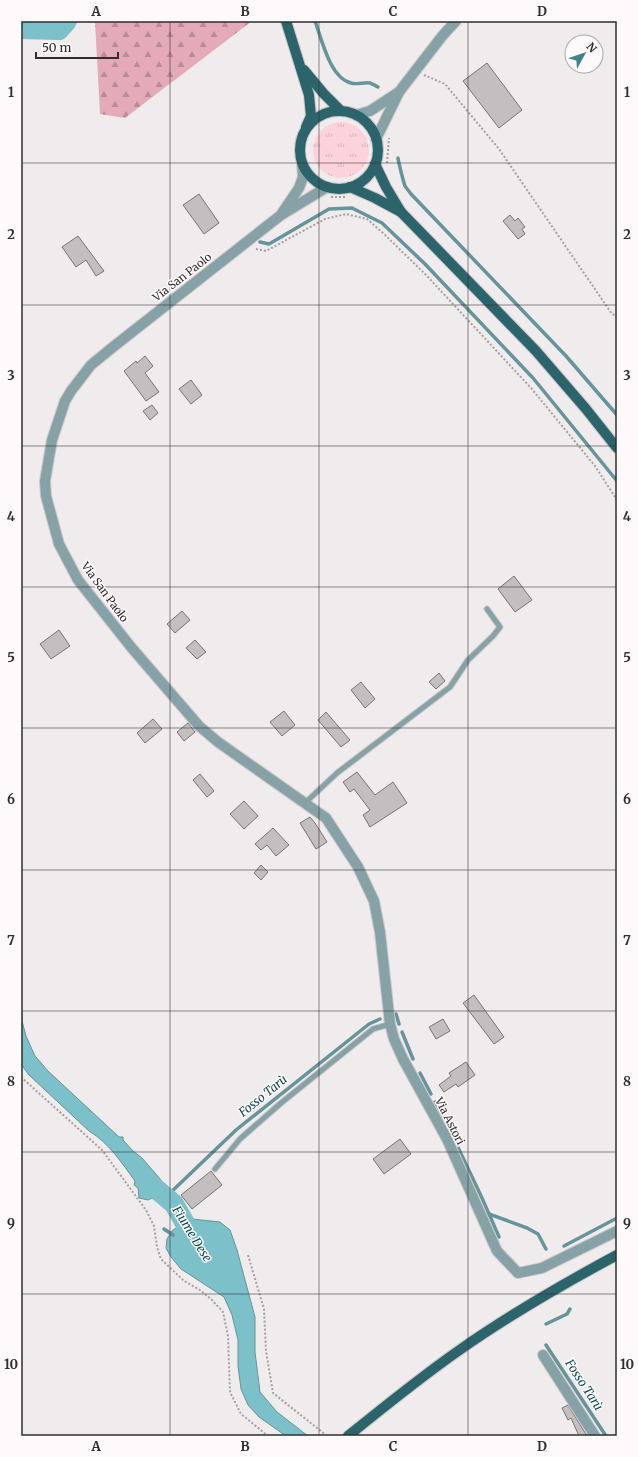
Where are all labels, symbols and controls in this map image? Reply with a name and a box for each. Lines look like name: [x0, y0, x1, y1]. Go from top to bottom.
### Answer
text: A: [90, 3, 101, 20]
text: B: [240, 3, 250, 20]
text: C: [389, 3, 398, 20]
text: D: [537, 3, 547, 20]
scale bar: [36, 34, 118, 60]
north arrow: [564, 34, 604, 74]
text: 50 m: [42, 40, 71, 55]
text: N: [584, 40, 600, 56]
text: 1: [8, 84, 14, 101]
text: 1: [624, 84, 630, 101]
text: 2: [7, 226, 15, 243]
text: 2: [623, 226, 631, 243]
street label: Via San Paolo: [149, 249, 215, 305]
text: 3: [7, 367, 15, 384]
text: 3: [623, 367, 631, 384]
text: 4: [7, 508, 16, 525]
text: 4: [623, 508, 632, 525]
street label: Via San Paolo: [78, 558, 132, 625]
text: 5: [7, 649, 15, 666]
text: 5: [623, 649, 631, 666]
text: 6: [7, 791, 15, 808]
text: 6: [623, 791, 631, 808]
text: 7: [7, 932, 15, 949]
text: 7: [623, 932, 631, 949]
water label: Fosso Tarù: [235, 1072, 290, 1120]
text: 8: [7, 1073, 15, 1090]
text: 8: [623, 1073, 631, 1090]
street label: Via Astori: [432, 1094, 468, 1147]
water label: Fiume Dese: [169, 1202, 215, 1264]
text: 9: [7, 1215, 15, 1232]
text: 9: [623, 1215, 631, 1232]
water label: Fosso Tarù: [562, 1355, 607, 1413]
text: 10: [4, 1356, 18, 1373]
text: 10: [620, 1356, 634, 1373]
text: A: [90, 1438, 101, 1455]
text: B: [240, 1438, 250, 1455]
text: C: [389, 1438, 398, 1455]
text: D: [537, 1438, 547, 1455]

